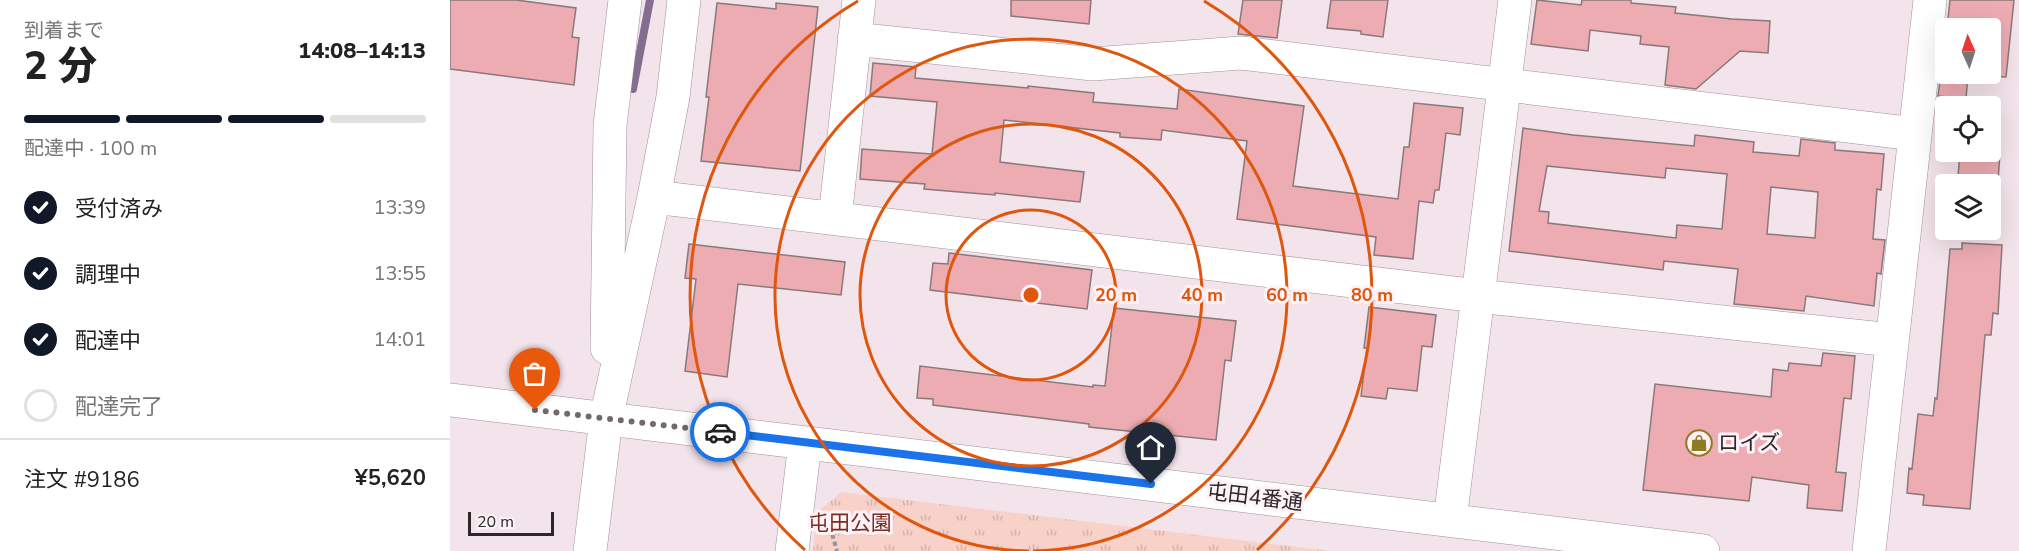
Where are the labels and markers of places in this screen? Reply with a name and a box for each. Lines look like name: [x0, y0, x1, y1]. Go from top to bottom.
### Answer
centre of rings: [1021, 285, 1041, 305]
pin: [509, 348, 560, 410]
pin: [1125, 422, 1176, 484]
shop icon: ロイズ: [1684, 428, 1714, 458]
place label: ロイズ: [1718, 429, 1780, 457]

